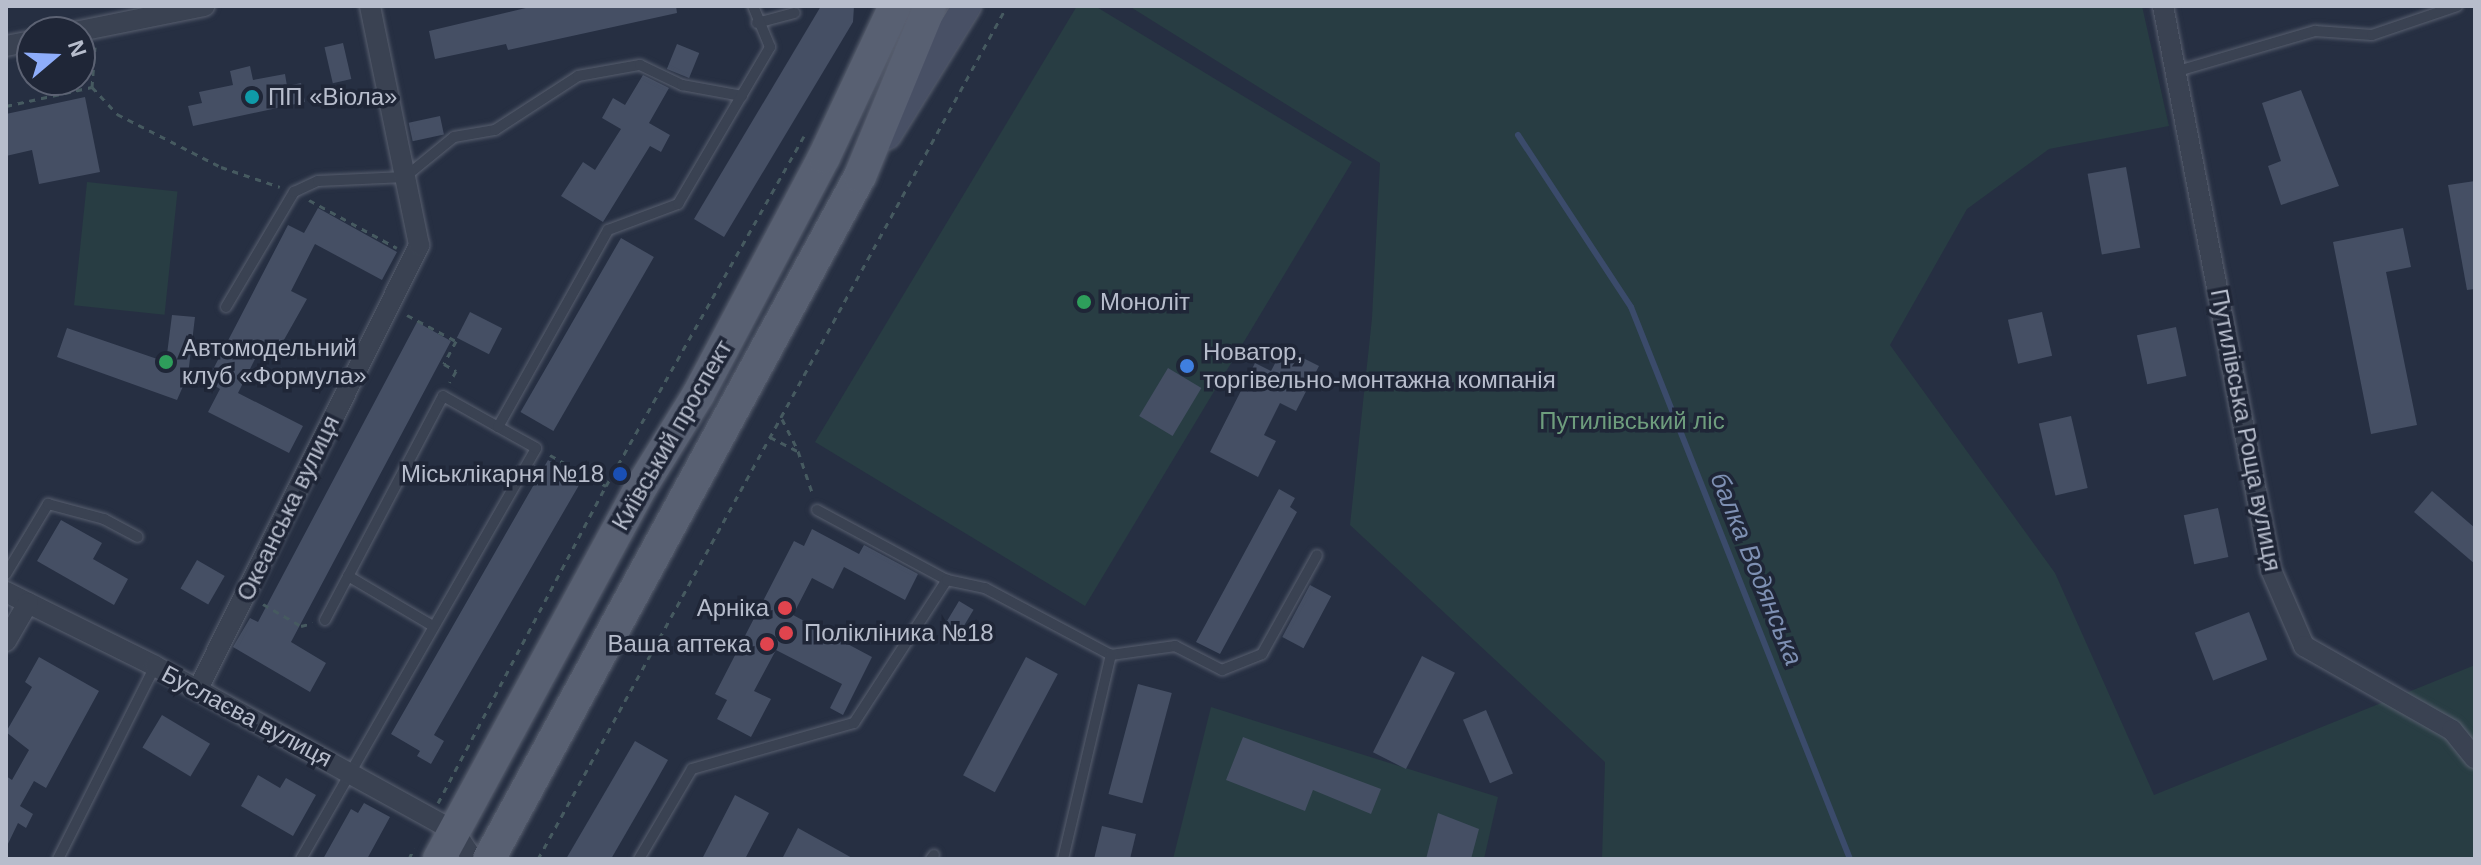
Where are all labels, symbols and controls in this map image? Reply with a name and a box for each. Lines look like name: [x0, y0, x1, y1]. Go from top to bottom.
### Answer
north arrow: [16, 16, 96, 96]
text: N: [63, 37, 92, 60]
place label: ПП «Віола»: [268, 83, 397, 111]
marker: ПП «Віола»: [243, 88, 261, 106]
street label: Путилівська Роща вулиця: [2204, 286, 2288, 574]
place label: Моноліт: [1100, 288, 1190, 316]
marker: Моноліт: [1075, 293, 1093, 311]
place label: Автомодельний клуб «Формула»: [182, 334, 367, 390]
street label: Київський проспект: [606, 335, 738, 535]
place label: Новатор, торгівельно-монтажна компанія: [1203, 338, 1556, 394]
marker: Автомодельний клуб «Формула»: [157, 353, 175, 371]
marker: Новатор, торгівельно-монтажна компанія: [1178, 357, 1196, 375]
park label: Путилівський ліс: [1539, 407, 1725, 435]
street label: Океанська вулиця: [231, 411, 345, 605]
place label: Міськлікарня №18: [401, 460, 604, 488]
marker: Міськлікарня №18: [611, 465, 629, 483]
water label: балка Водянська: [1703, 468, 1809, 670]
place label: Арніка: [697, 594, 769, 622]
marker: Арніка: [776, 599, 794, 617]
place label: Полікліника №18: [804, 619, 994, 647]
marker: Полікліника №18: [775, 622, 797, 644]
place label: Ваша аптека: [608, 630, 751, 658]
marker: Ваша аптека: [758, 635, 776, 653]
street label: Буслаєва вулиця: [157, 659, 337, 773]

